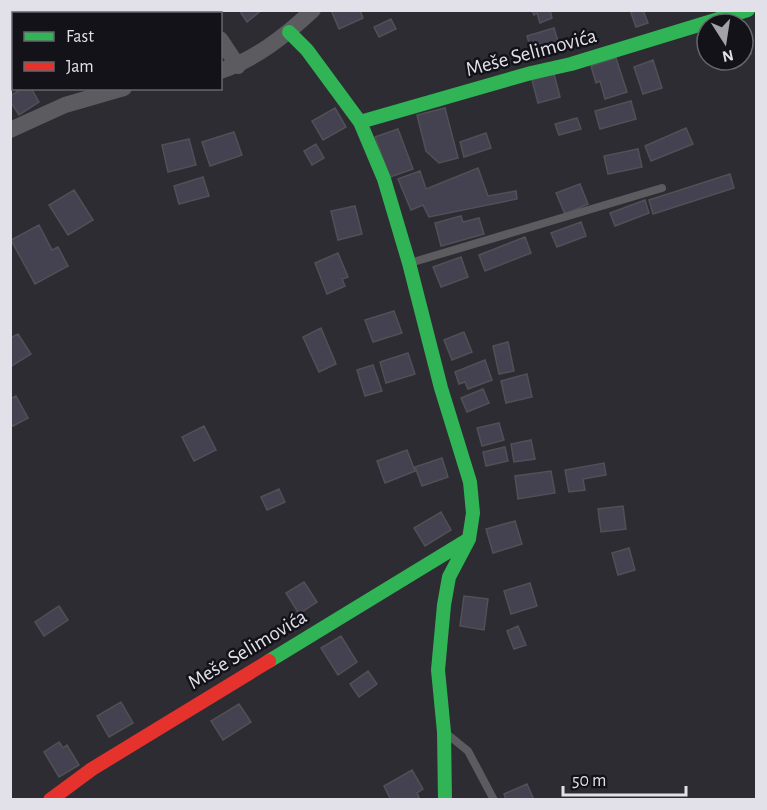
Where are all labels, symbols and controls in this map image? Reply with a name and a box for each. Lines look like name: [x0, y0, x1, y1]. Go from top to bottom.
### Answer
legend: [12, 12, 222, 90]
north arrow: [695, 12, 755, 72]
street label: Meše Selimovića: [463, 25, 599, 80]
text: Fast: [66, 28, 94, 46]
text: N: [721, 47, 735, 65]
text: Jam: [66, 58, 94, 76]
street label: Meše Selimovića: [184, 606, 311, 693]
scale bar: [563, 759, 686, 797]
text: 50 m: [572, 772, 606, 790]

